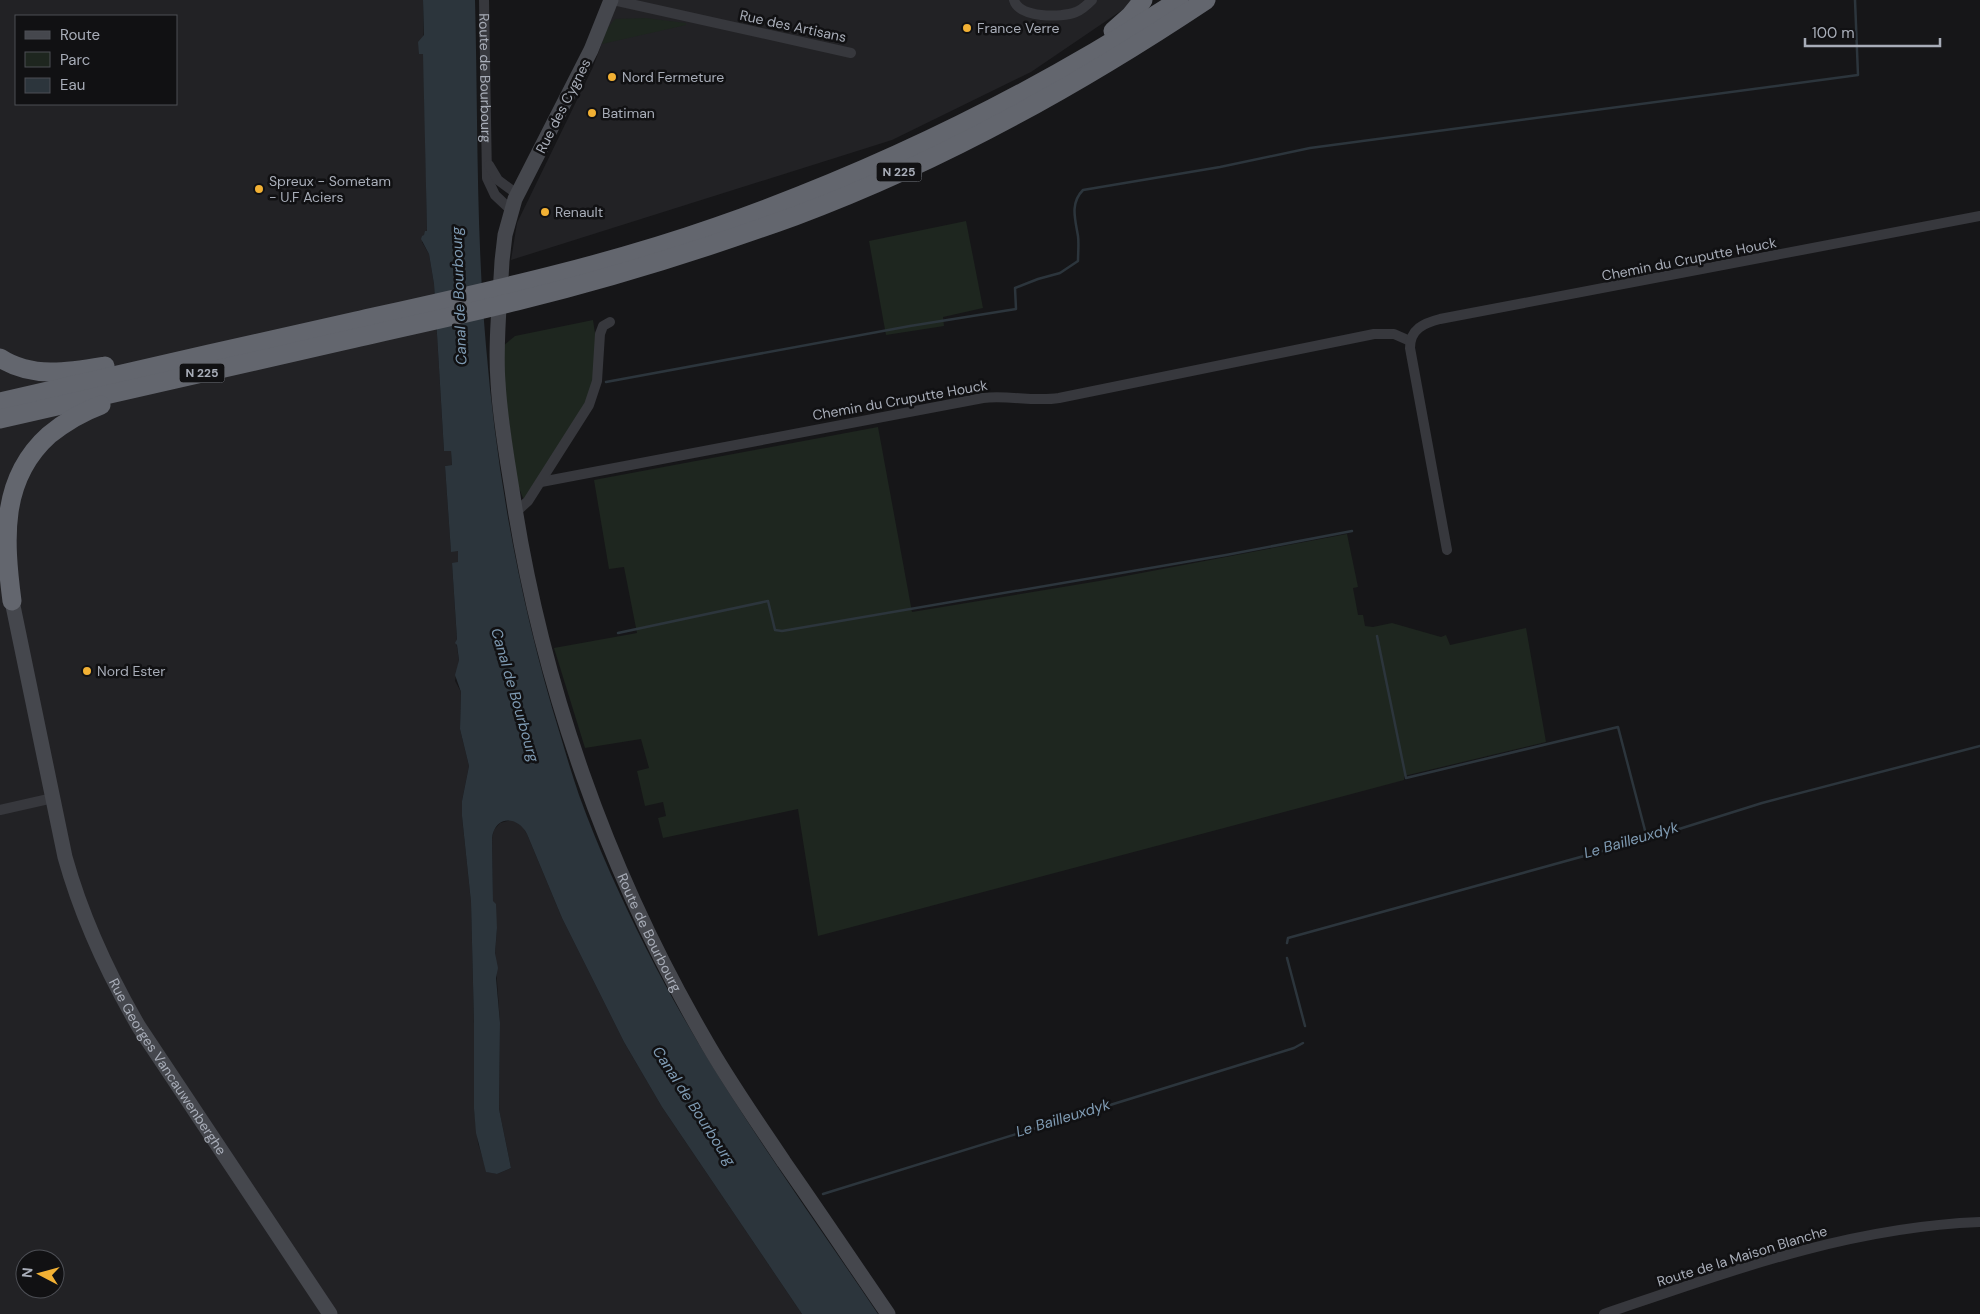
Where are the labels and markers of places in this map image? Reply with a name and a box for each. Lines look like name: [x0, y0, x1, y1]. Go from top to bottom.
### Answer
place label: France Verre: [977, 19, 1060, 37]
marker: France Verre: [961, 22, 973, 34]
place label: Nord Fermeture: [622, 68, 724, 86]
marker: Nord Fermeture: [606, 71, 618, 83]
place label: Batiman: [602, 104, 655, 122]
marker: Batiman: [586, 107, 598, 119]
place label: Spreux - Sometam - U.F Aciers: [269, 172, 391, 206]
marker: Spreux - Sometam - U.F Aciers: [253, 183, 265, 195]
place label: Renault: [555, 203, 603, 221]
marker: Renault: [539, 206, 551, 218]
place label: Nord Ester: [97, 662, 165, 680]
marker: Nord Ester: [81, 665, 93, 677]

